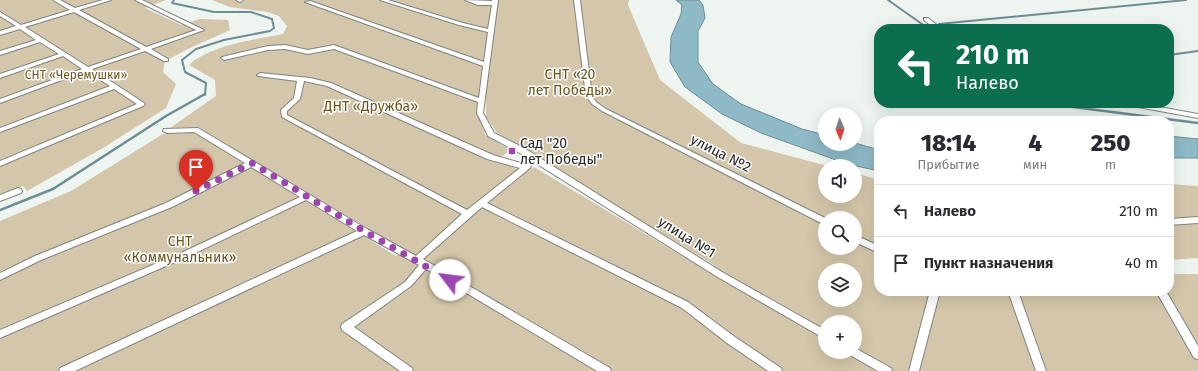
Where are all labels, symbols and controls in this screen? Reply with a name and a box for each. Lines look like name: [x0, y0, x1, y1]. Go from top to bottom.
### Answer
text: 210 m: [956, 38, 1030, 71]
icon: left: [890, 40, 942, 92]
park label: СНТ «20 лет Победы»: [528, 66, 612, 99]
park label: СНТ «Черемушки»: [25, 68, 127, 82]
text: Налево: [956, 72, 1019, 94]
park label: ДНТ «Дружба»: [323, 98, 418, 115]
north arrow: [818, 107, 862, 151]
map controls: [818, 107, 862, 359]
text: 18:14: [921, 129, 976, 157]
text: 4: [1028, 129, 1042, 157]
text: 250: [1091, 129, 1131, 157]
street label: улица №2: [688, 131, 754, 176]
place label: Сад "20 лет Победы": [520, 135, 602, 168]
marker: Сад "20 лет Победы": [507, 146, 517, 156]
pin: [179, 150, 213, 191]
icon: arrive: [185, 156, 207, 178]
text: Прибытие: [917, 157, 980, 172]
text: мин: [1023, 157, 1047, 172]
text: m: [1105, 157, 1116, 172]
button: sound: [818, 159, 862, 203]
icon: left: [890, 200, 912, 222]
text: Налево: [924, 202, 976, 220]
text: 210 m: [1119, 202, 1158, 220]
button: search: [818, 211, 862, 255]
street label: улица №1: [655, 213, 719, 262]
park label: СНТ «Коммунальник»: [124, 233, 237, 266]
icon: arrive: [890, 252, 912, 274]
text: Пункт назначения: [924, 254, 1053, 272]
text: 40 m: [1125, 254, 1158, 272]
position arrow: [429, 259, 471, 301]
button: layers: [818, 263, 862, 307]
button: +: [818, 315, 862, 359]

